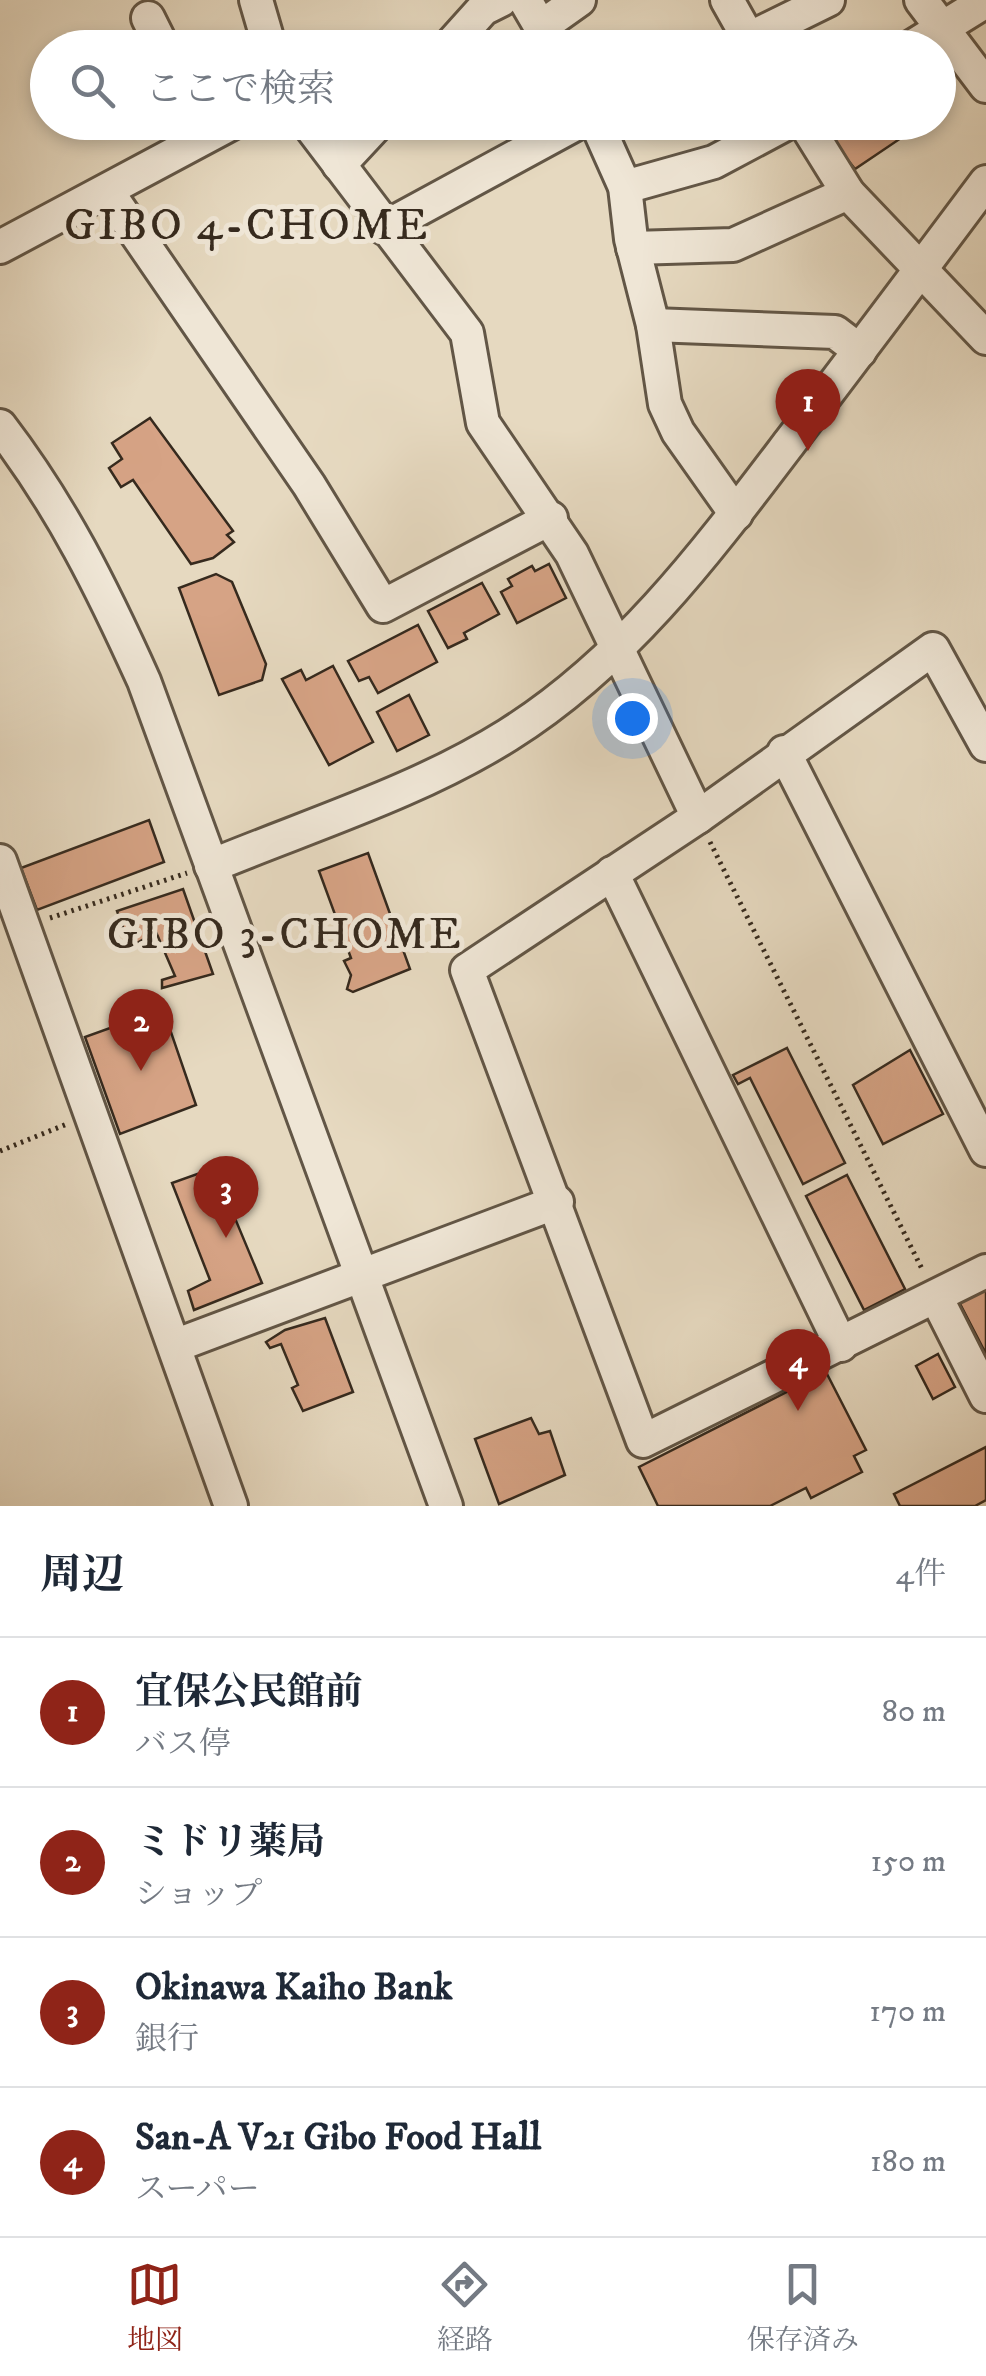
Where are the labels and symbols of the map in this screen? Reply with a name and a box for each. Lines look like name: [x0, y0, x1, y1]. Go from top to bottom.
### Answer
district label: GIBO 4-CHOME: [64, 198, 430, 254]
pin: 1: [776, 368, 840, 451]
your location: [607, 693, 658, 744]
district label: GIBO 3-CHOME: [107, 907, 463, 963]
pin: 2: [108, 988, 174, 1071]
pin: 3: [194, 1156, 258, 1238]
pin: 4: [766, 1328, 830, 1411]

